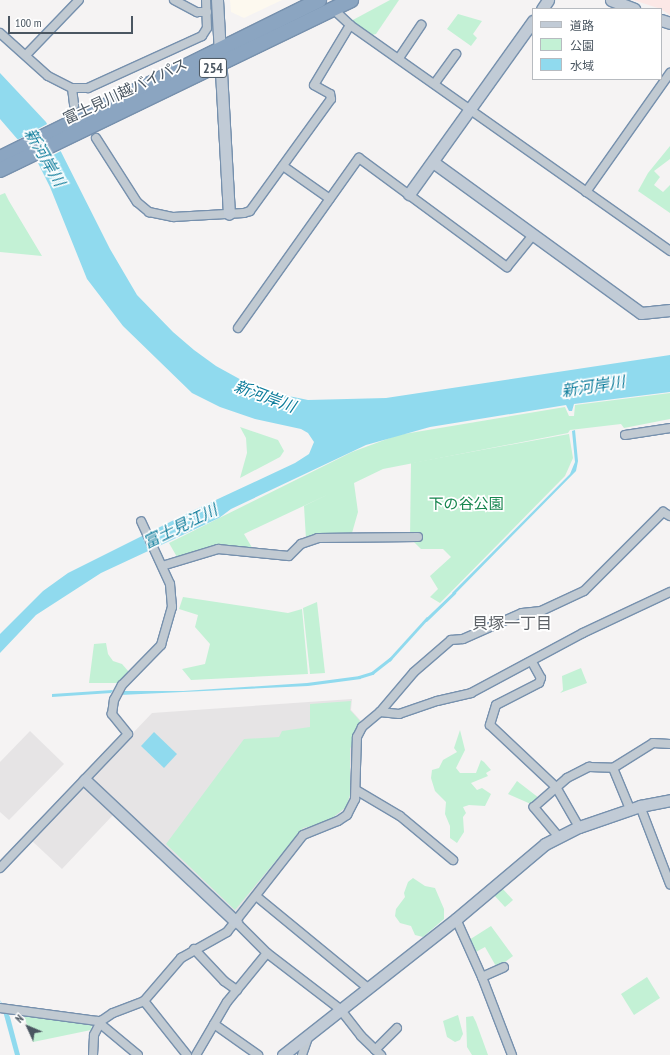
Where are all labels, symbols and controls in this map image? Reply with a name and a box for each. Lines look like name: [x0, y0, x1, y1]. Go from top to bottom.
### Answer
scale bar: [10, 8, 135, 34]
legend: [532, 8, 662, 80]
text: 100 m: [15, 15, 42, 30]
text: 道路: [570, 18, 594, 33]
text: 公園: [570, 38, 594, 53]
street label: 富士見川越バイパス: [60, 54, 190, 128]
road number: 254: [198, 56, 228, 80]
text: 水域: [570, 58, 594, 73]
water label: 新河岸川: [21, 124, 69, 190]
water label: 新河岸川: [560, 372, 626, 400]
water label: 新河岸川: [232, 376, 298, 416]
park label: 下の谷公園: [429, 495, 503, 513]
water label: 富士見江川: [140, 500, 220, 552]
district label: 貝塚一丁目: [472, 613, 552, 633]
north arrow: [8, 1007, 48, 1047]
text: N: [12, 1012, 26, 1026]

